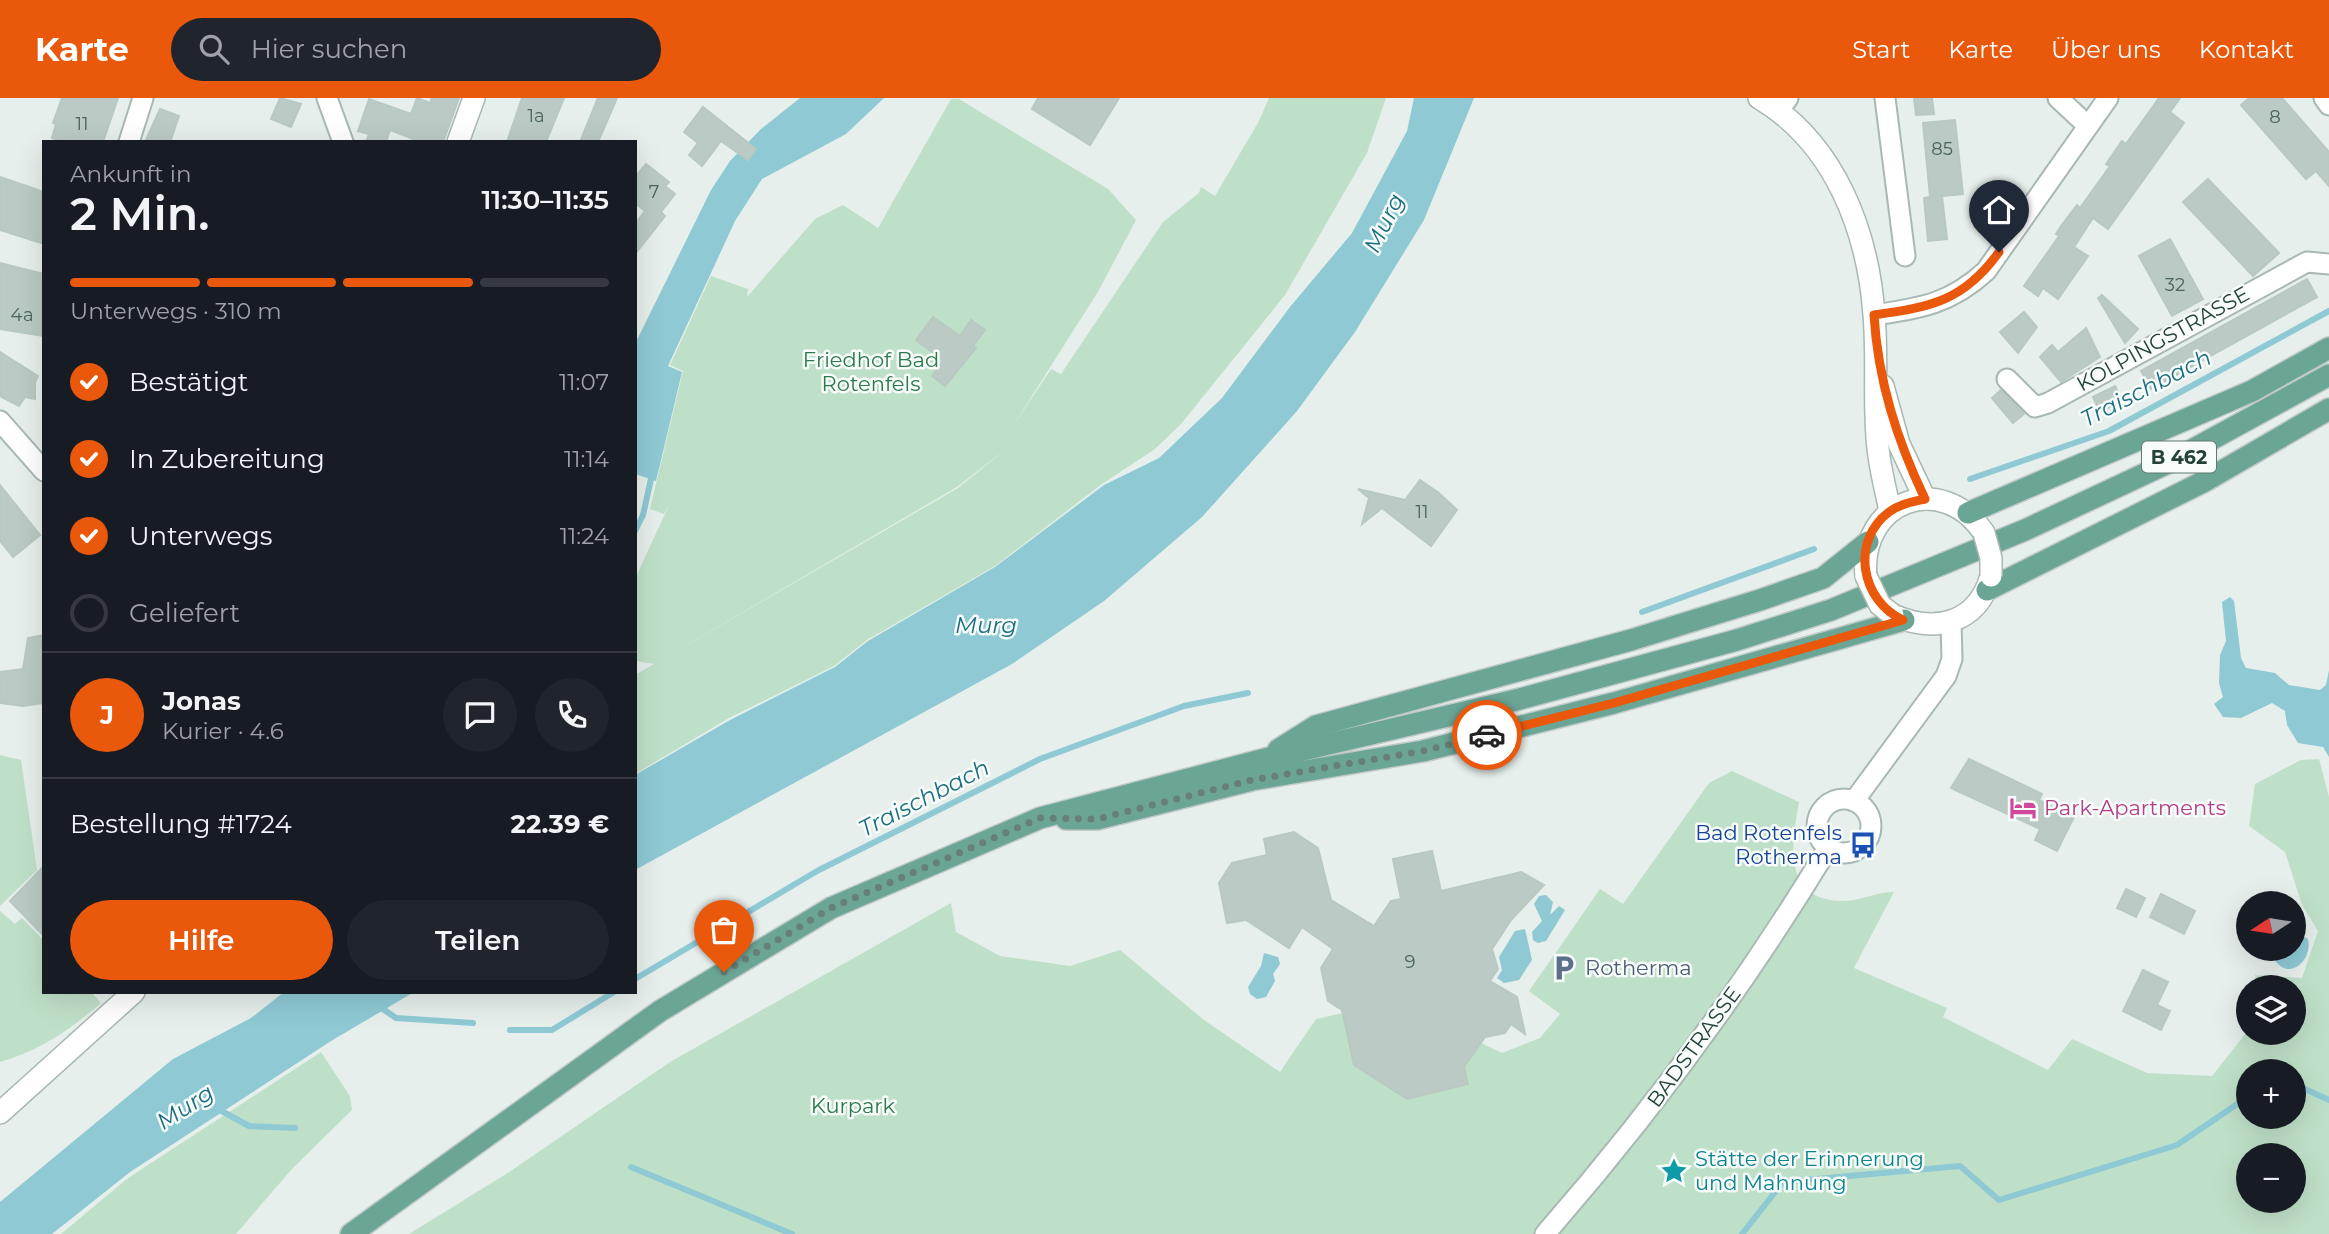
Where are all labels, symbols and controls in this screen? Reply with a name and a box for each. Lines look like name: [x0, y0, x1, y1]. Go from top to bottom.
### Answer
search box: [171, 18, 661, 81]
text: Karte: [35, 29, 129, 69]
icon: search: [195, 30, 233, 68]
text: Hier suchen: [251, 33, 407, 65]
text: Start: [1852, 35, 1910, 64]
text: Karte: [1948, 35, 2013, 64]
text: Über uns: [2051, 35, 2161, 64]
text: Kontakt: [2199, 35, 2294, 64]
house number: 1a: [527, 105, 545, 127]
house number: 8: [2269, 106, 2281, 128]
house number: 11: [76, 113, 89, 135]
house number: 85: [1931, 138, 1953, 160]
text: Ankunft in: [70, 160, 191, 188]
pin: [1969, 180, 2029, 252]
house number: 7: [649, 181, 659, 203]
text: 11:30–11:35: [481, 184, 609, 216]
text: 2 Min.: [70, 185, 209, 242]
water label: Murg: [1358, 189, 1410, 257]
icon: home: [1980, 191, 2018, 229]
house number: 32: [2165, 274, 2185, 296]
street label: KOLPINGSTRASSE: [2072, 281, 2253, 396]
text: Unterwegs · 310 m: [70, 297, 282, 325]
house number: 4a: [10, 304, 34, 326]
water label: Traischbach: [2076, 343, 2216, 433]
park label: Friedhof Bad Rotenfels: [803, 347, 939, 396]
icon: check: [70, 363, 108, 401]
text: Bestätigt: [129, 366, 248, 398]
text: 11:07: [559, 368, 609, 396]
icon: check: [70, 440, 108, 478]
road number: B 462: [2142, 442, 2216, 472]
text: In Zubereitung: [129, 443, 325, 475]
text: 11:14: [564, 445, 609, 473]
house number: 11: [1416, 501, 1429, 523]
icon: check: [70, 517, 108, 555]
text: Unterwegs: [129, 520, 272, 552]
text: 11:24: [560, 522, 609, 550]
text: Geliefert: [129, 597, 240, 629]
water label: Murg: [955, 611, 1017, 639]
button: chat: [443, 678, 517, 752]
button: phone: [535, 678, 609, 752]
text: Jonas: [162, 685, 241, 717]
text: J: [100, 699, 114, 731]
courier: [1452, 700, 1522, 770]
icon: car: [1468, 716, 1506, 754]
text: Kurier · 4.6: [162, 717, 284, 745]
water label: Traischbach: [854, 753, 994, 843]
hotel icon: Park-Apartments: [2008, 793, 2038, 823]
place label: Park-Apartments: [2044, 795, 2226, 820]
text: Bestellung #1724: [70, 808, 292, 840]
text: 22.39 €: [511, 808, 609, 840]
place label: Bad Rotenfels Rotherma: [1695, 820, 1842, 869]
bus stop icon: Bad Rotenfels Rotherma: [1848, 830, 1878, 860]
north arrow: [2236, 891, 2306, 961]
map controls: [2236, 891, 2306, 1213]
button: Hilfe: [70, 900, 333, 980]
button: Teilen: [347, 900, 609, 980]
pin: [694, 900, 754, 972]
icon: bag: [705, 911, 743, 949]
house number: 9: [1405, 951, 1416, 973]
parking icon: Rotherma: [1549, 953, 1579, 983]
place label: Rotherma: [1585, 955, 1692, 980]
button: layers: [2236, 975, 2306, 1045]
street label: BADSTRASSE: [1641, 982, 1746, 1112]
button: +: [2236, 1059, 2306, 1129]
water label: Murg: [151, 1078, 219, 1136]
park label: Kurpark: [811, 1093, 896, 1118]
button: −: [2236, 1143, 2306, 1213]
place label: Stätte der Erinnerung und Mahnung: [1695, 1146, 1924, 1195]
place icon: Stätte der Erinnerung und Mahnung: [1659, 1156, 1689, 1186]

